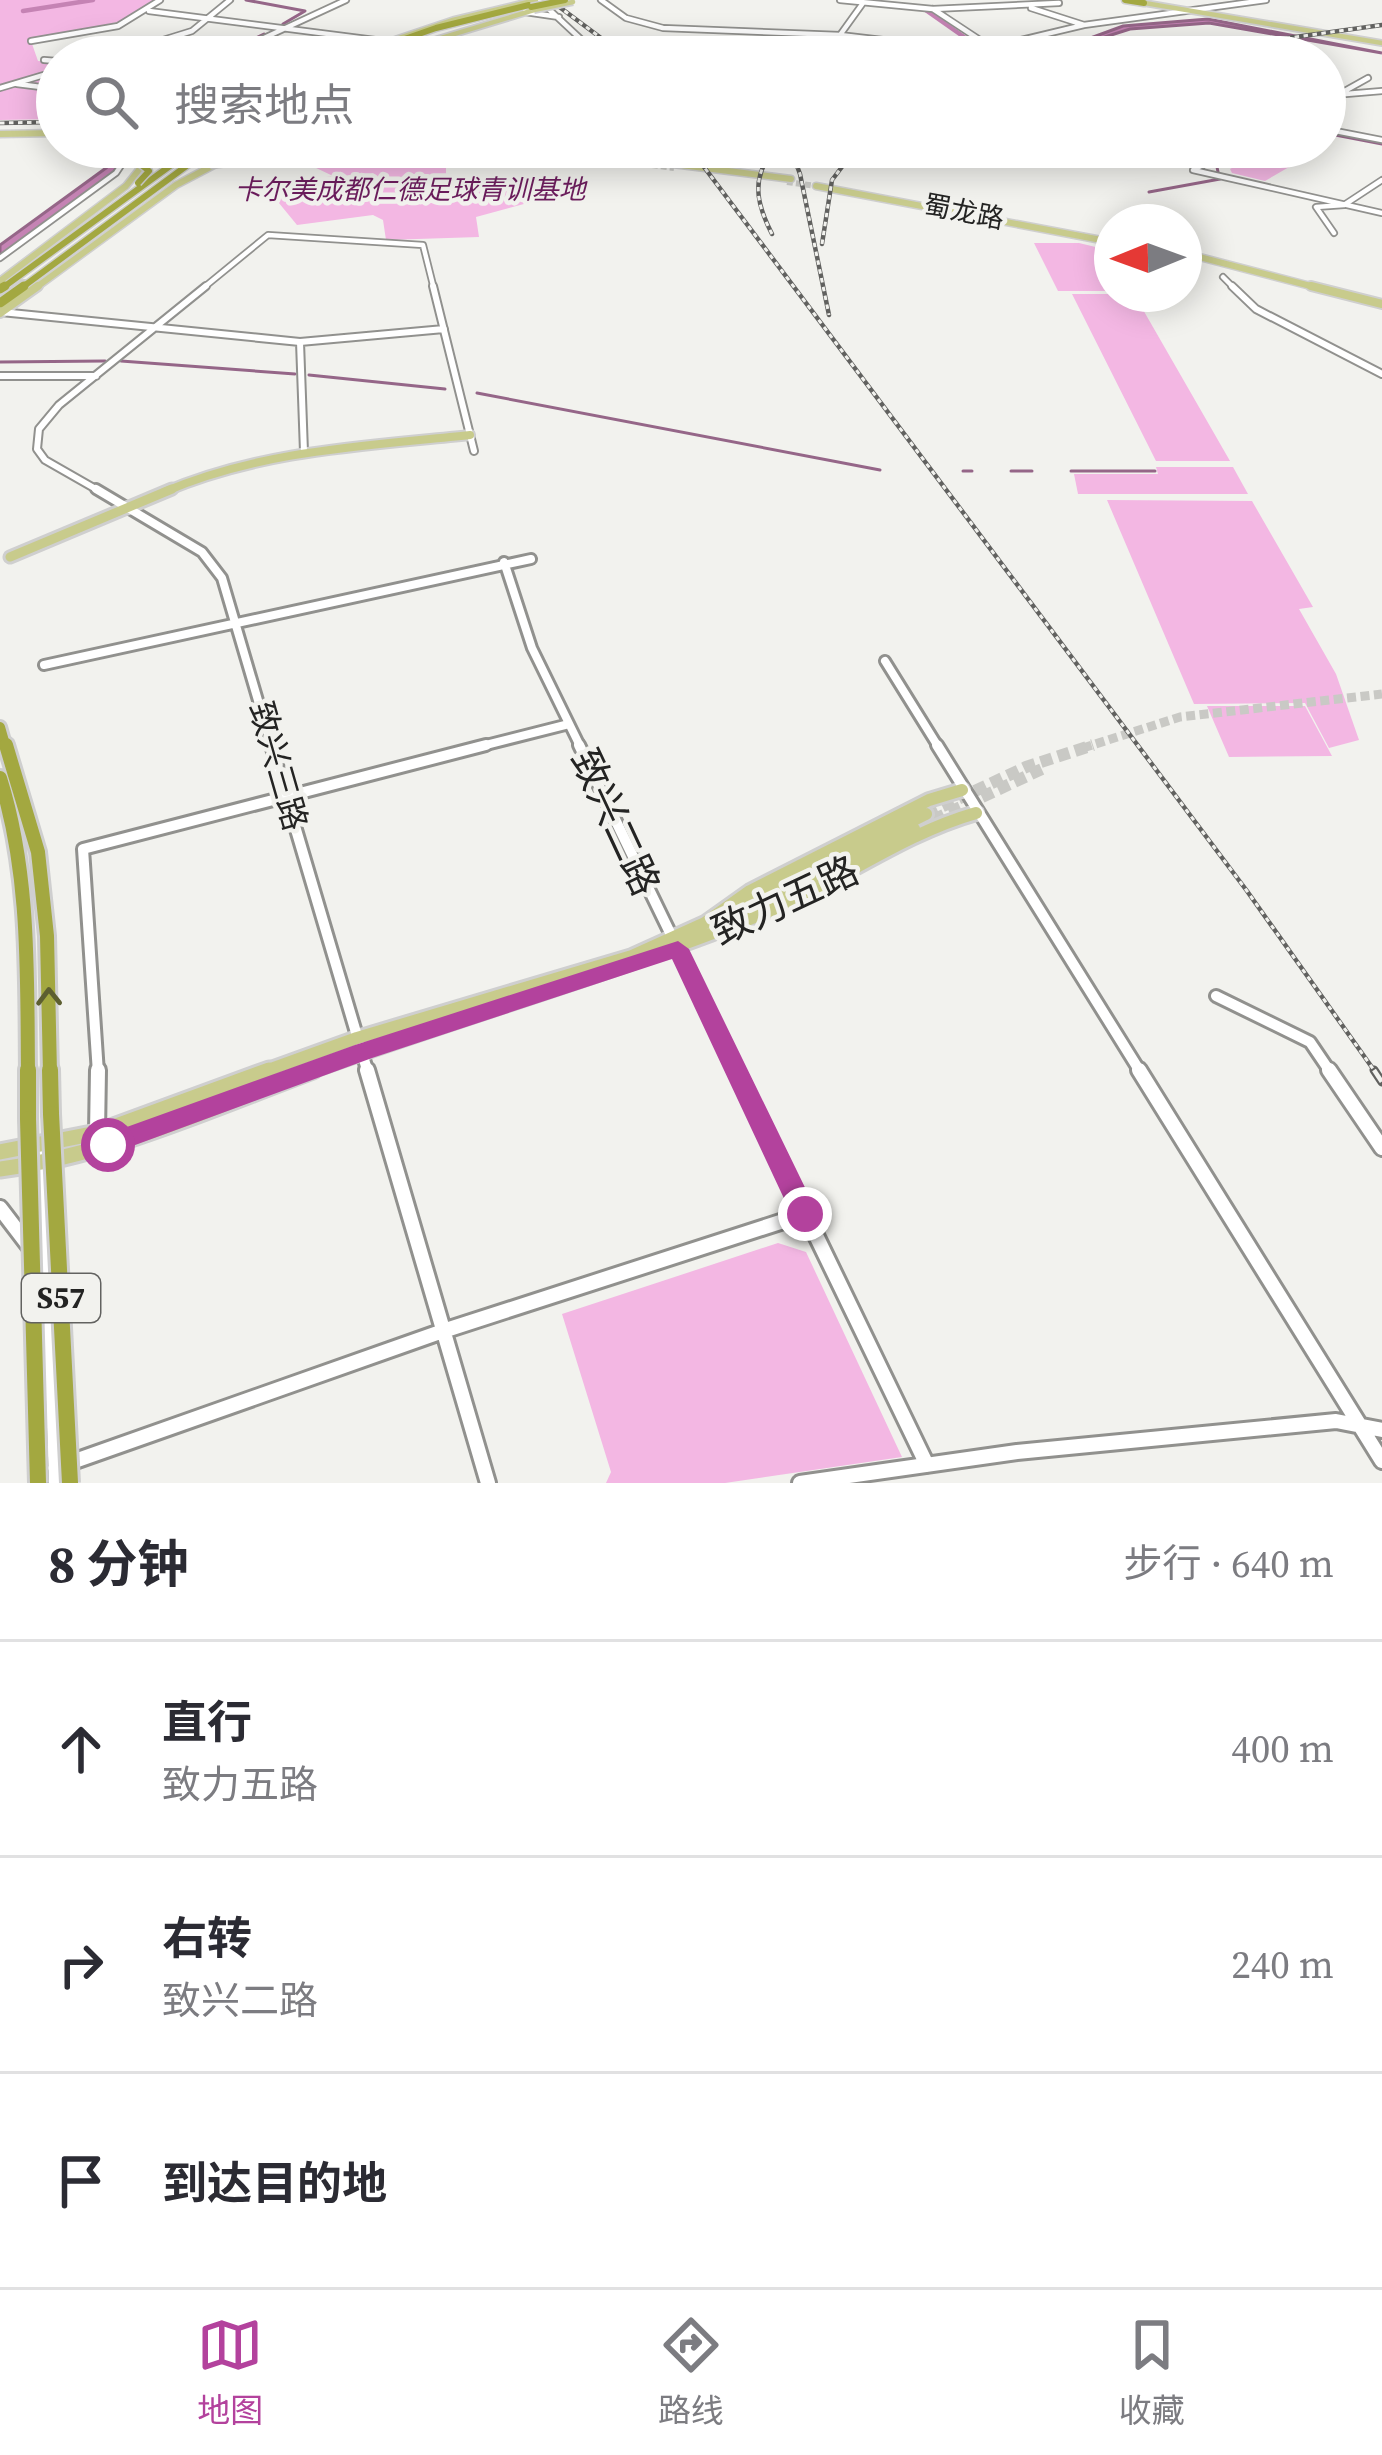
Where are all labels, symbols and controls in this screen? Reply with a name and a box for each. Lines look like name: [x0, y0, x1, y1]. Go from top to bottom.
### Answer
search box: [36, 36, 1346, 168]
icon: search: [78, 69, 144, 135]
text: 搜索地点: [174, 74, 354, 136]
park label: 卡尔美成都仁德足球青训基地: [235, 171, 588, 208]
street label: 蜀龙路: [921, 186, 1007, 237]
north arrow: [1094, 204, 1202, 312]
street label: 致兴三路: [239, 696, 318, 836]
street label: 致兴二路: [559, 740, 673, 904]
street label: 致力五路: [703, 843, 867, 957]
one-way arrow: [36, 987, 62, 1006]
route start: [81, 1118, 135, 1172]
route end: [778, 1187, 832, 1241]
road number: S57: [22, 1274, 100, 1322]
text: 8 分钟: [48, 1529, 189, 1599]
text: 步行 · 640 m: [1123, 1537, 1334, 1590]
text: 直行: [162, 1691, 252, 1753]
icon: ahead: [48, 1716, 114, 1782]
text: 400 m: [1231, 1722, 1334, 1775]
text: 致力五路: [162, 1758, 318, 1811]
text: 右转: [162, 1907, 252, 1969]
icon: right: [48, 1932, 114, 1998]
text: 240 m: [1231, 1938, 1334, 1991]
text: 致兴二路: [162, 1974, 318, 2027]
icon: arrive: [48, 2148, 114, 2214]
text: 到达目的地: [162, 2152, 387, 2214]
tab: 地图: [197, 2312, 263, 2433]
tab: 路线: [658, 2312, 724, 2433]
tab: 收藏: [1119, 2312, 1185, 2433]

